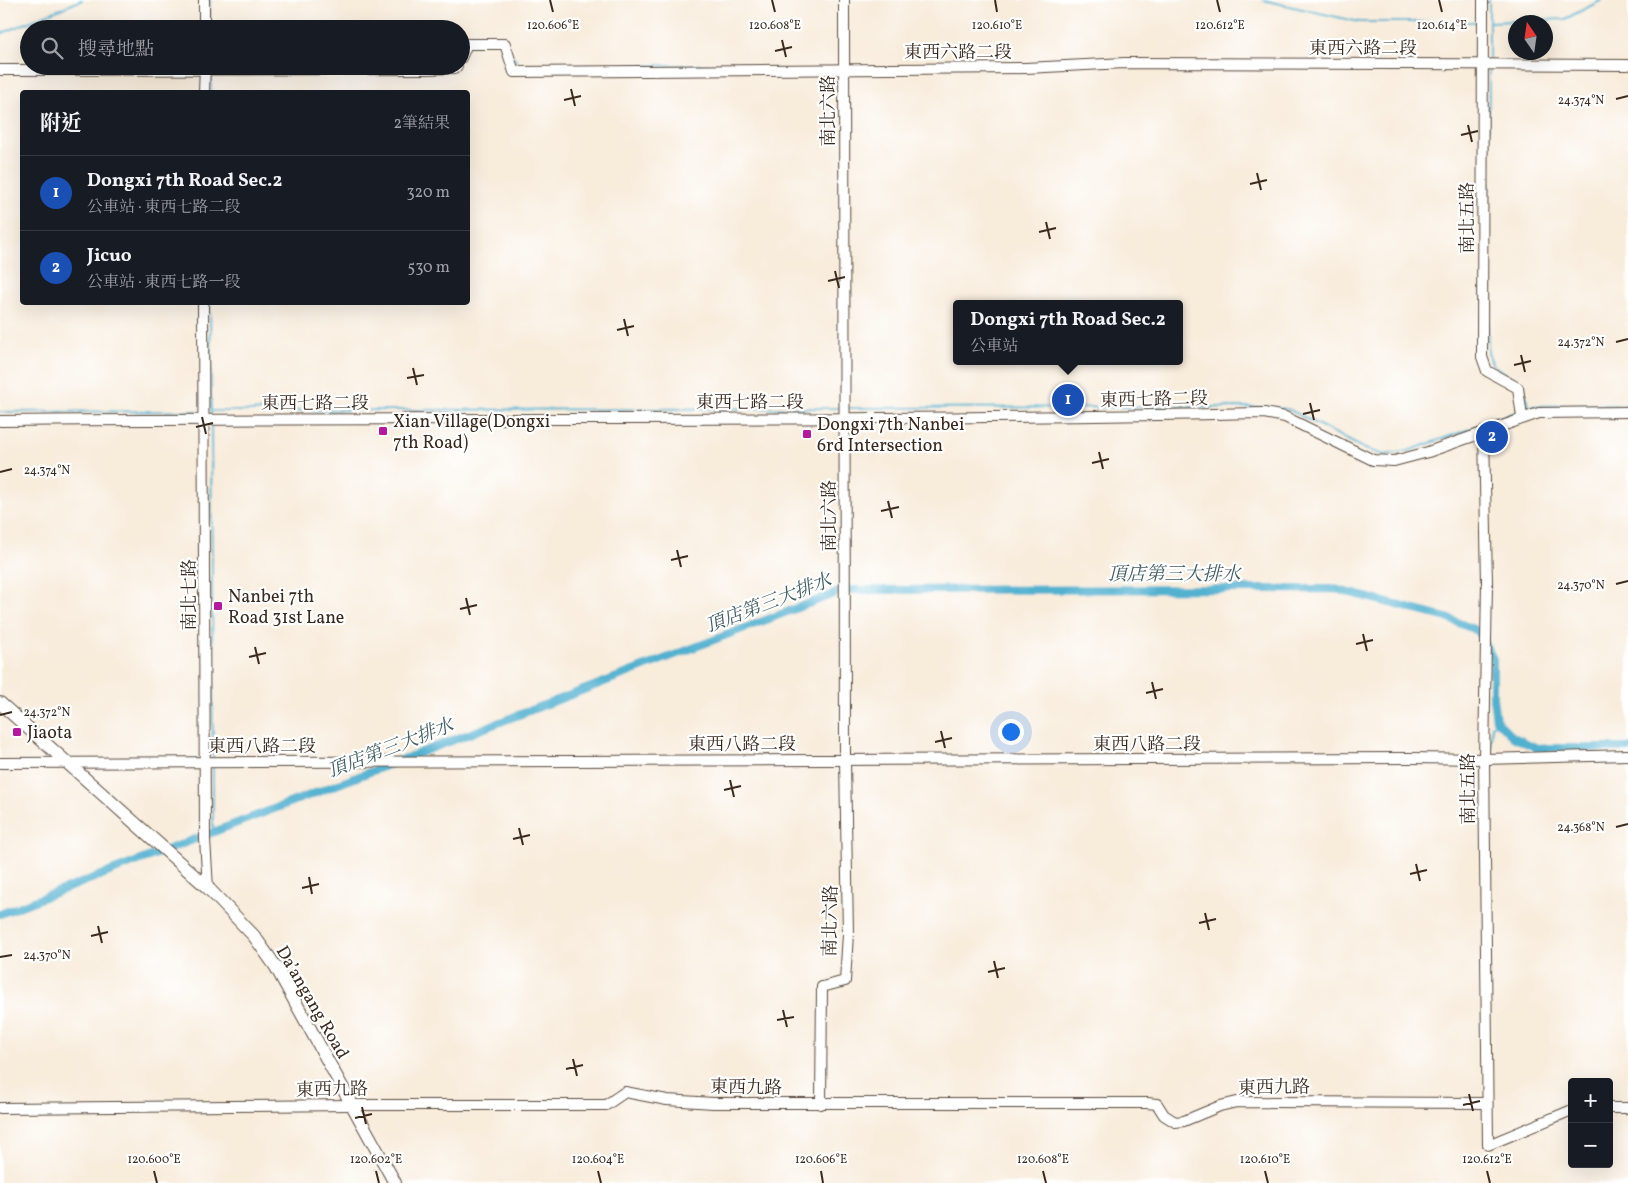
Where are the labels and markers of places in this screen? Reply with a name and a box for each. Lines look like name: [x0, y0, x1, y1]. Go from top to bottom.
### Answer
pin: 1: [1052, 381, 1084, 419]
place label: Xian Village(Dongxi 7th Road): [393, 410, 550, 456]
place label: Dongxi 7th Nanbei 6rd Intersection: [817, 413, 964, 459]
pin: 2: [1476, 418, 1508, 456]
marker: Xian Village(Dongxi 7th Road): [377, 425, 389, 437]
marker: Dongxi 7th Nanbei 6rd Intersection: [801, 428, 813, 440]
place label: Nanbei 7th Road 31st Lane: [228, 585, 344, 631]
marker: Nanbei 7th Road 31st Lane: [212, 600, 224, 612]
place label: Jiaota: [27, 721, 72, 746]
marker: Jiaota: [11, 726, 23, 738]

